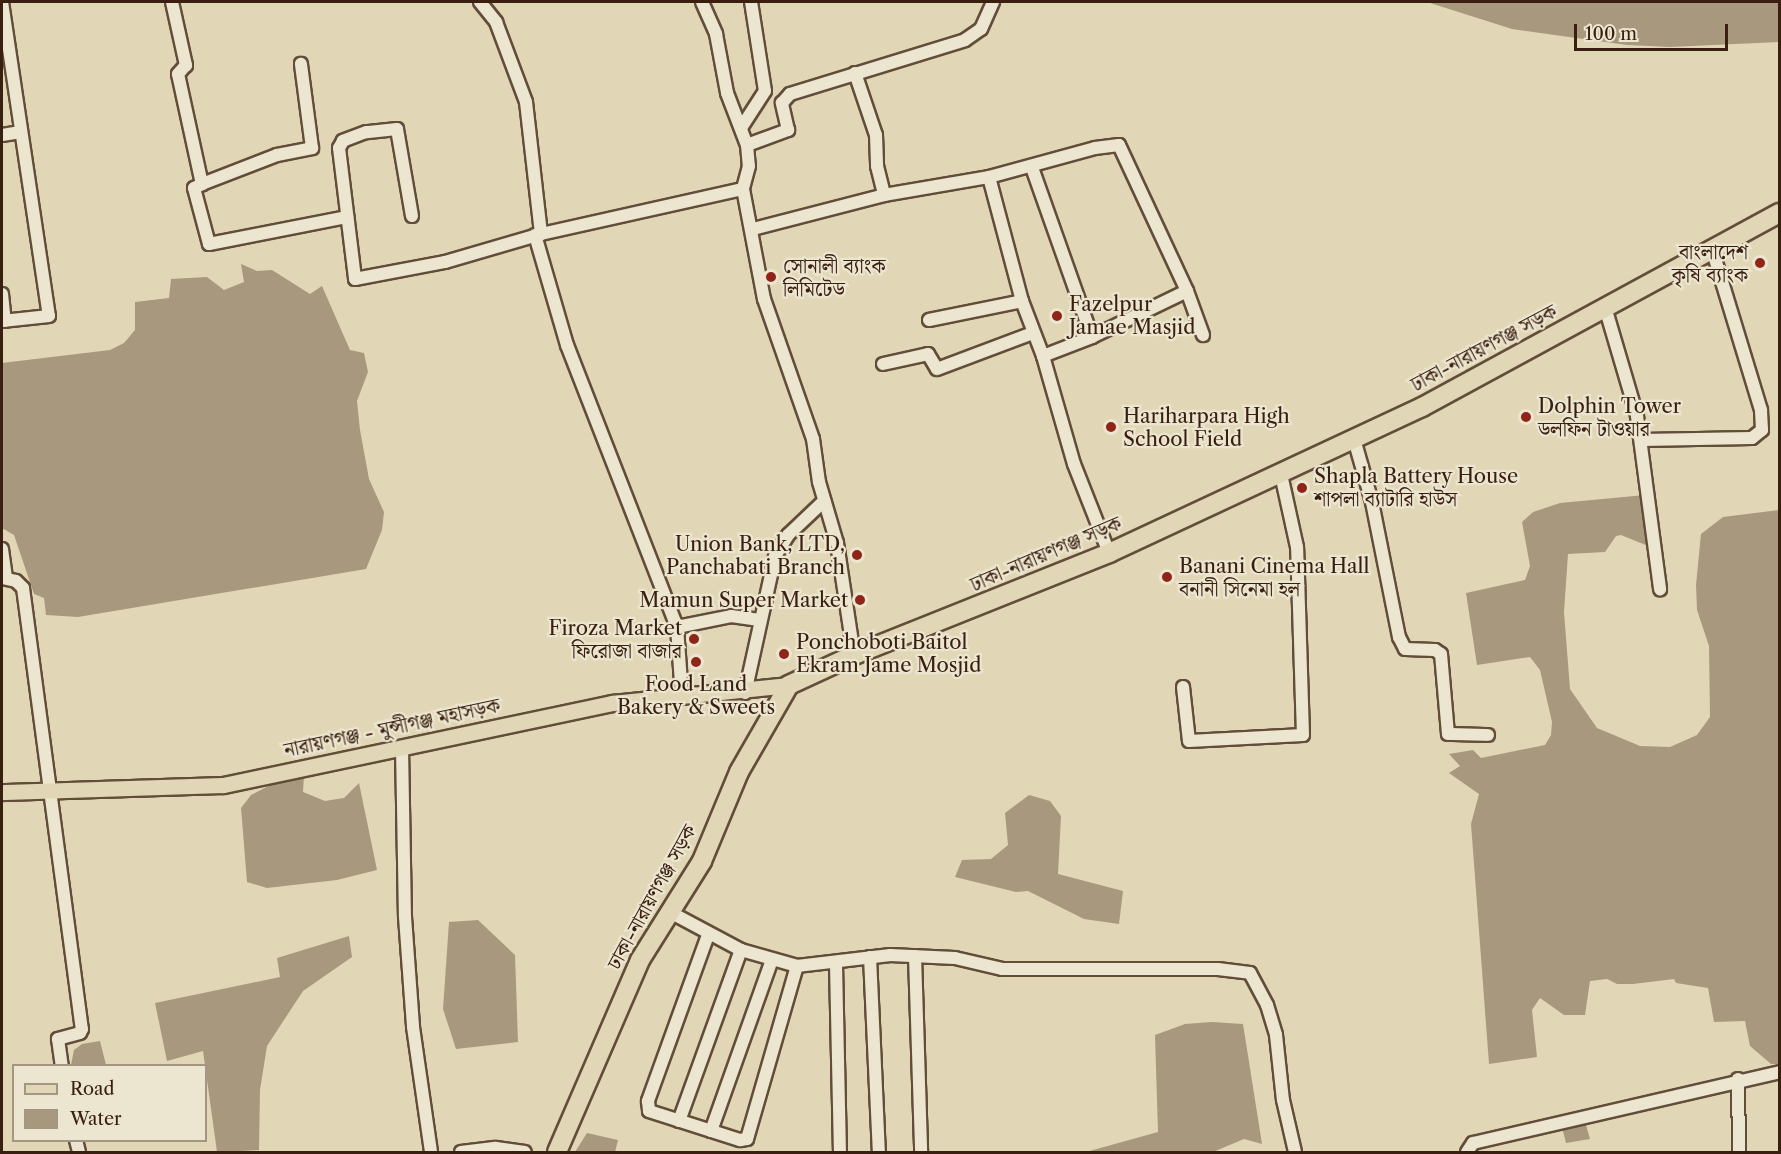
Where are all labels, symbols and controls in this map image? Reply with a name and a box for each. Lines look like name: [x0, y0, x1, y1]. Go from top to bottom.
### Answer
scale bar: [1577, 12, 1732, 50]
text: 100 m: [1585, 23, 1637, 45]
place label: বাংলাদেশ কৃষি ব্যাংক: [1672, 240, 1748, 287]
place label: সোনালী ব্যাংক লিমিটেড: [783, 254, 885, 301]
marker: বাংলাদেশ কৃষি ব্যাংক: [1753, 256, 1767, 270]
marker: সোনালী ব্যাংক লিমিটেড: [764, 270, 778, 284]
place label: Fazelpur Jamae Masjid: [1069, 292, 1195, 339]
street label: ঢাকা-নারায়ণগঞ্জ সড়ক: [1407, 299, 1561, 397]
marker: Fazelpur Jamae Masjid: [1050, 309, 1064, 323]
place label: Dolphin Tower ডলফিন টাওয়ার: [1538, 394, 1682, 441]
place label: Hariharpara High School Field: [1123, 404, 1290, 451]
marker: Dolphin Tower ডলফিন টাওয়ার: [1519, 410, 1533, 424]
marker: Hariharpara High School Field: [1104, 420, 1118, 434]
place label: Shapla Battery House শাপলা ব্যাটারি হাউস: [1314, 464, 1519, 511]
marker: Shapla Battery House শাপলা ব্যাটারি হাউস: [1295, 481, 1309, 495]
street label: ঢাকা-নারায়ণগঞ্জ সড়ক: [967, 511, 1125, 597]
place label: Union Bank, LTD, Panchabati Branch: [666, 532, 845, 579]
marker: Union Bank, LTD, Panchabati Branch: [850, 548, 864, 562]
place label: Banani Cinema Hall বনানী সিনেমা হল: [1179, 554, 1370, 601]
marker: Banani Cinema Hall বনানী সিনেমা হল: [1160, 570, 1174, 584]
place label: Mamun Super Market: [639, 588, 848, 612]
marker: Mamun Super Market: [853, 593, 867, 607]
place label: Firoza Market ফিরোজা বাজার: [548, 616, 682, 663]
place label: Ponchoboti Baitol Ekram Jame Mosjid: [796, 630, 981, 677]
marker: Firoza Market ফিরোজা বাজার: [687, 632, 701, 646]
marker: Ponchoboti Baitol Ekram Jame Mosjid: [777, 647, 791, 661]
marker: Food Land Bakery & Sweets: [689, 655, 703, 669]
place label: Food Land Bakery & Sweets: [617, 672, 775, 719]
street label: নারায়ণগঞ্জ - মুন্সীগঞ্জ মহাসড়ক: [282, 693, 502, 763]
street label: ঢাকা-নারায়ণগঞ্জ সড়ক: [602, 820, 702, 974]
legend: [12, 1064, 207, 1142]
text: Road: [70, 1078, 115, 1100]
text: Water: [70, 1108, 122, 1130]

